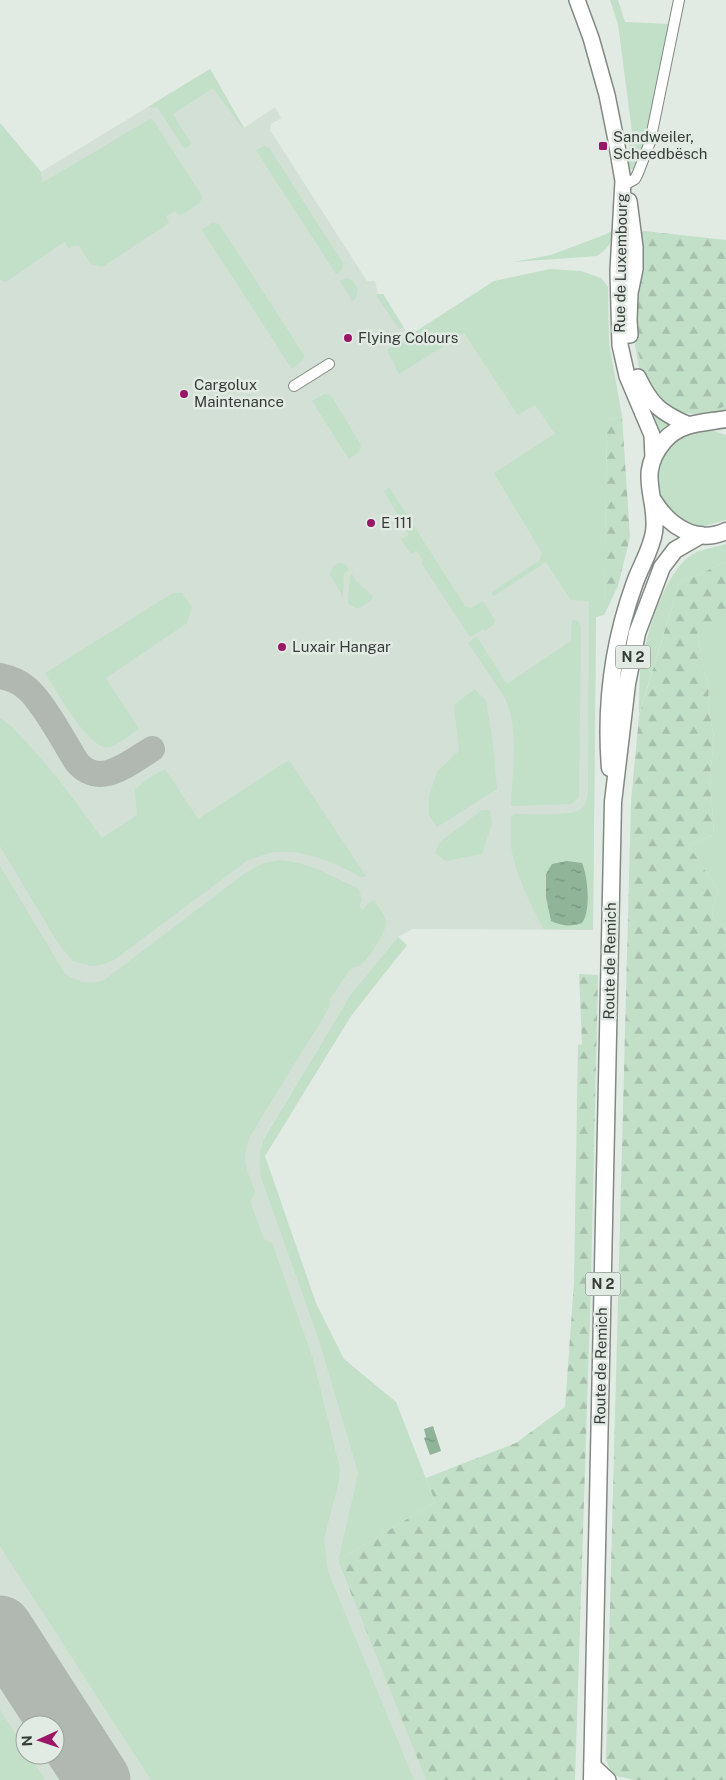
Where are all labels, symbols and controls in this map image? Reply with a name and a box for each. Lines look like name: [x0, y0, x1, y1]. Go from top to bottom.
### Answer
place label: Sandweiler, Scheedbësch: [613, 128, 707, 162]
marker: Sandweiler, Scheedbësch: [597, 140, 609, 152]
street label: Rue de Luxembourg: [611, 193, 630, 333]
place label: Flying Colours: [358, 329, 458, 346]
marker: Flying Colours: [342, 332, 354, 344]
place label: Cargolux Maintenance: [194, 376, 284, 410]
marker: Cargolux Maintenance: [178, 388, 190, 400]
place label: E 111: [381, 514, 412, 531]
marker: E 111: [365, 517, 377, 529]
place label: Luxair Hangar: [292, 638, 391, 655]
marker: Luxair Hangar: [276, 641, 288, 653]
road number: N 2: [616, 646, 650, 669]
street label: Route de Remich: [600, 902, 619, 1020]
road number: N 2: [586, 1272, 620, 1296]
street label: Route de Remich: [591, 1307, 610, 1425]
north arrow: [15, 1715, 65, 1765]
text: N: [19, 1735, 35, 1747]

